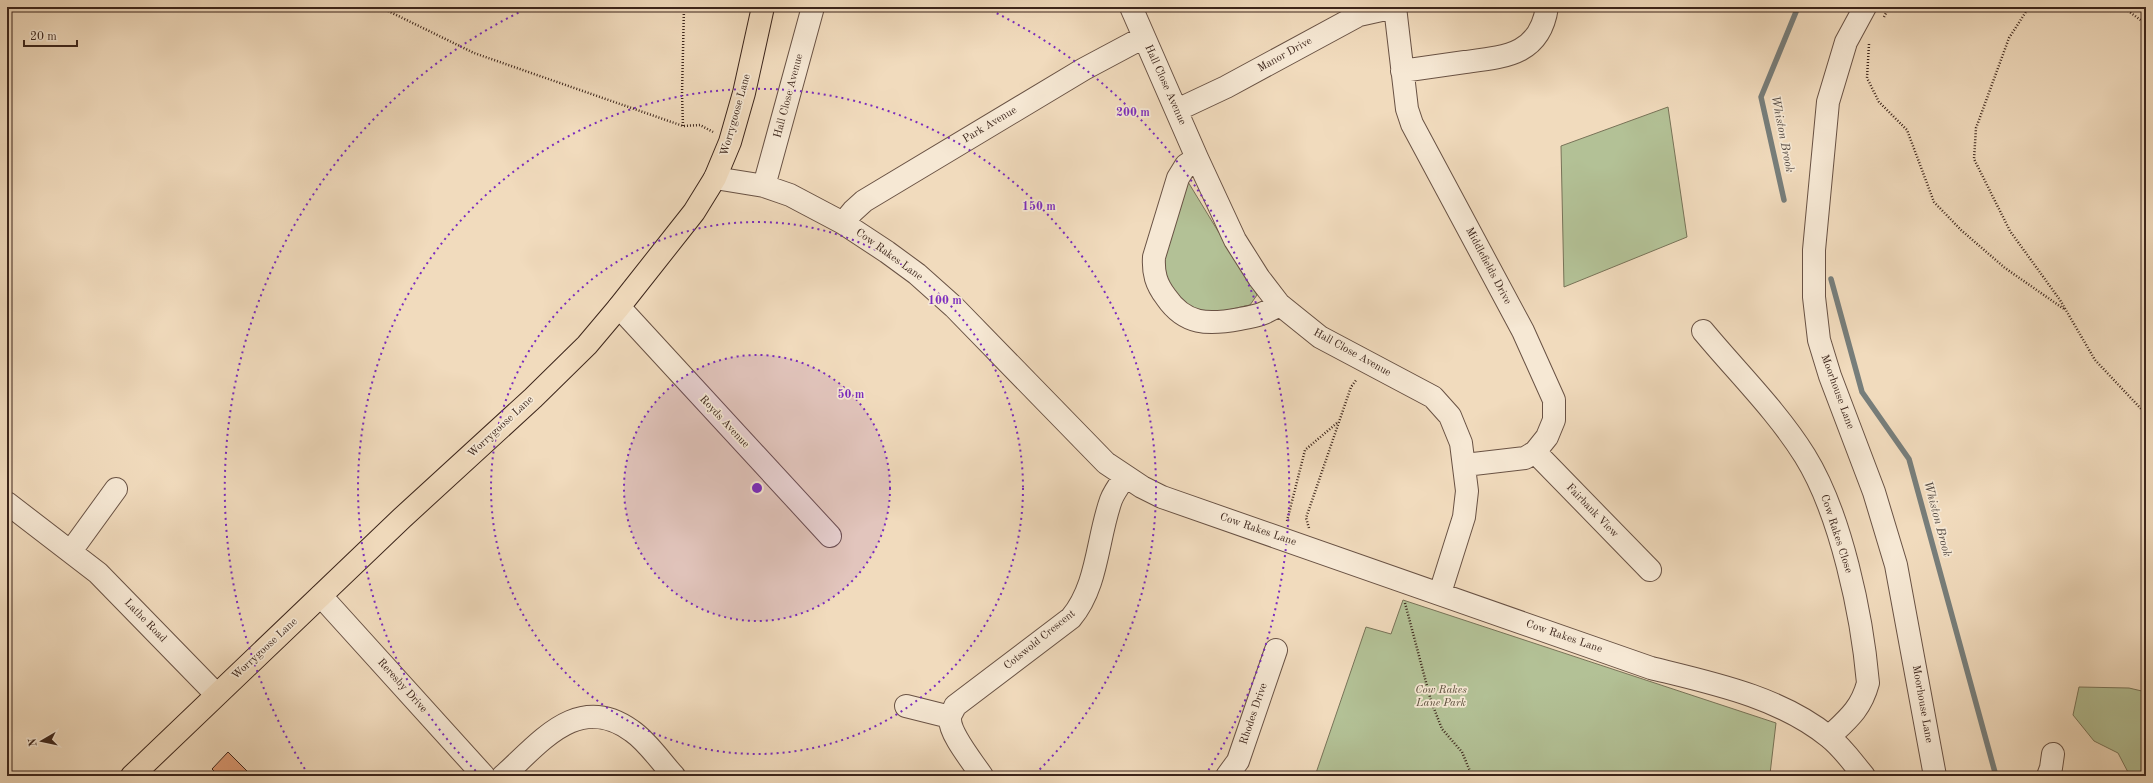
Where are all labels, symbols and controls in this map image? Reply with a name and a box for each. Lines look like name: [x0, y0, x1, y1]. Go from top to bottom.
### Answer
scale bar: [24, 22, 77, 48]
text: 20 m: [30, 31, 57, 43]
street label: Manor Drive: [1256, 36, 1314, 74]
street label: Hall Close Avenue: [1142, 43, 1188, 127]
street label: Hall Close Avenue: [772, 53, 806, 139]
street label: Worrygoose Lane: [719, 73, 753, 157]
water label: Whiston Brook: [1769, 94, 1795, 174]
street label: Park Avenue: [961, 105, 1019, 145]
text: 200 m: [1116, 107, 1150, 119]
text: 150 m: [1022, 200, 1056, 213]
street label: Middlefields Drive: [1463, 226, 1513, 306]
street label: Cow Rakes Lane: [853, 227, 925, 283]
text: 100 m: [928, 295, 962, 307]
street label: Hall Close Avenue: [1311, 327, 1393, 379]
street label: Moorhouse Lane: [1818, 353, 1856, 431]
text: 50 m: [838, 388, 865, 401]
street label: Worrygoose Lane: [466, 394, 536, 460]
street label: Royds Avenue: [697, 394, 751, 450]
water label: Whiston Brook: [1921, 480, 1953, 558]
centre of rings: [750, 481, 764, 495]
street label: Fairbank View: [1564, 482, 1621, 540]
street label: Cow Rakes Close: [1818, 493, 1854, 575]
street label: Cow Rakes Lane: [1218, 512, 1298, 548]
street label: Lathe Road: [122, 597, 168, 645]
street label: Cotswold Crescent: [1002, 608, 1078, 672]
street label: Worrygoose Lane: [230, 616, 300, 682]
street label: Cow Rakes Lane: [1524, 619, 1604, 655]
street label: Reresby Drive: [375, 657, 429, 715]
street label: Moorhouse Lane: [1910, 664, 1934, 744]
street label: Rhodes Drive: [1238, 682, 1270, 746]
park label: Cow Rakes Lane Park: [1415, 685, 1467, 709]
north arrow: [22, 721, 62, 761]
text: N: [27, 737, 40, 747]

